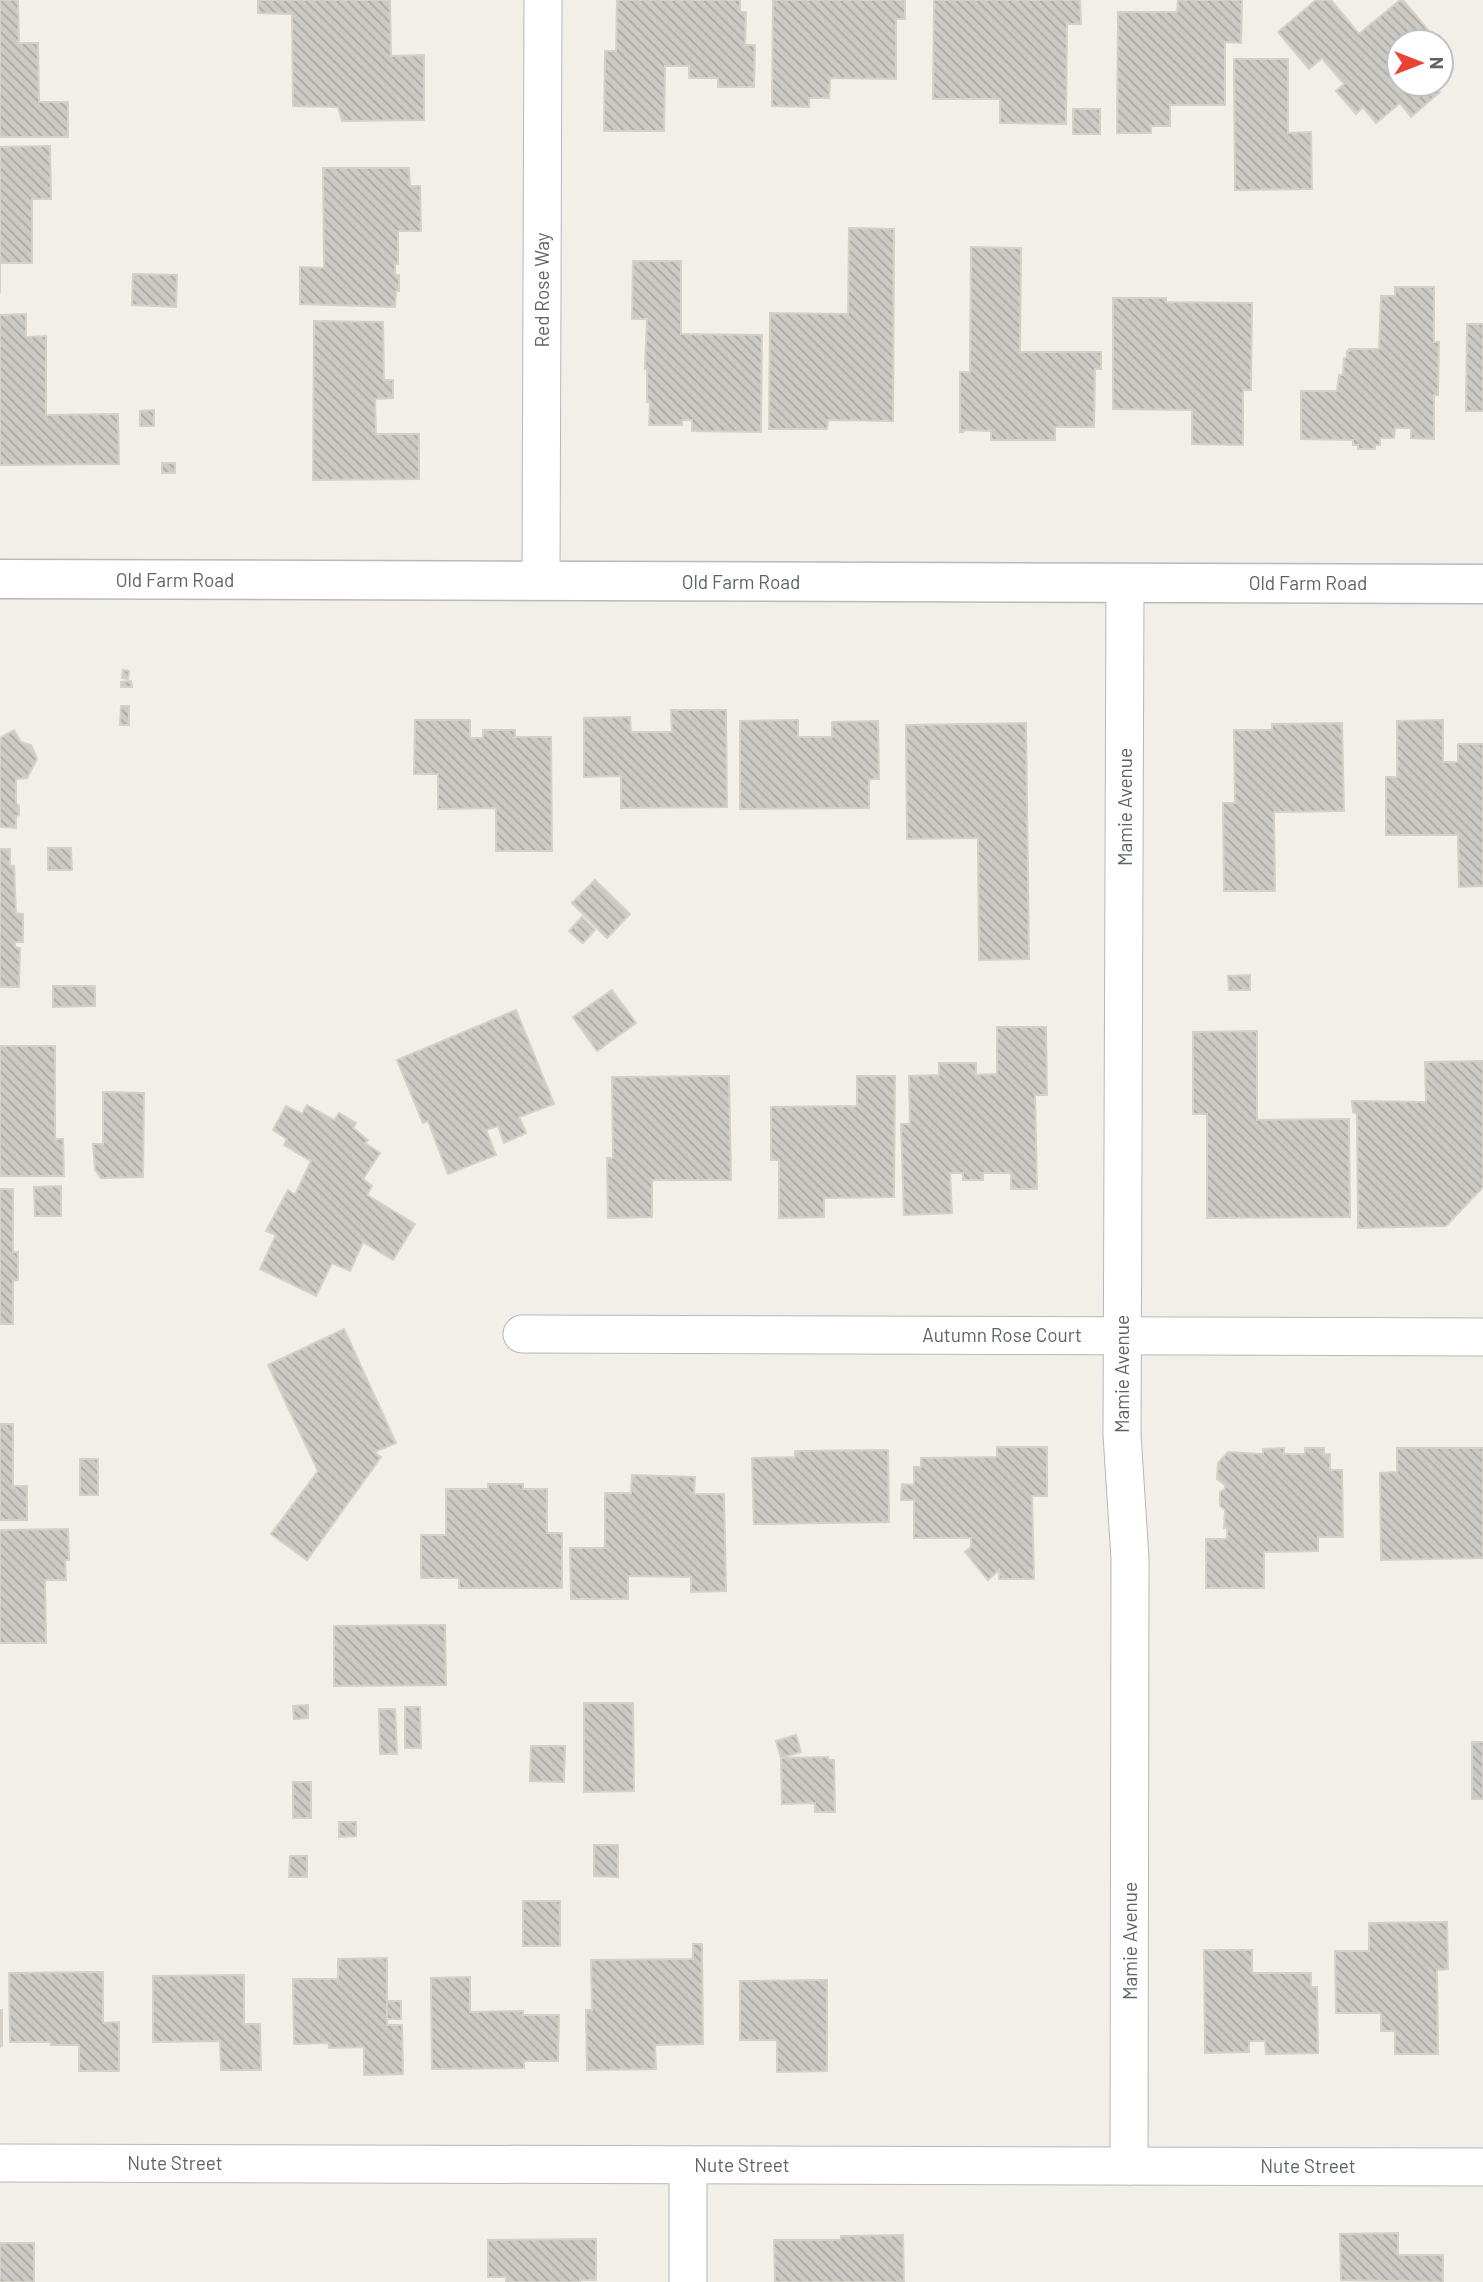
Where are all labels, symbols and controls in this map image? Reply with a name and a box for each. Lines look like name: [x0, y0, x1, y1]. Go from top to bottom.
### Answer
north arrow: [1385, 28, 1455, 98]
text: N: [1426, 57, 1449, 69]
street label: Red Rose Way: [530, 232, 553, 348]
street label: Old Farm Road: [116, 568, 234, 591]
street label: Old Farm Road: [682, 570, 800, 593]
street label: Old Farm Road: [1249, 571, 1367, 594]
street label: Mamie Avenue: [1113, 748, 1136, 866]
street label: Mamie Avenue: [1110, 1315, 1133, 1433]
street label: Autumn Rose Court: [922, 1323, 1082, 1346]
street label: Mamie Avenue: [1118, 1882, 1141, 2000]
street label: Nute Street: [127, 2151, 223, 2174]
street label: Nute Street: [694, 2153, 790, 2176]
street label: Nute Street: [1260, 2154, 1356, 2177]

